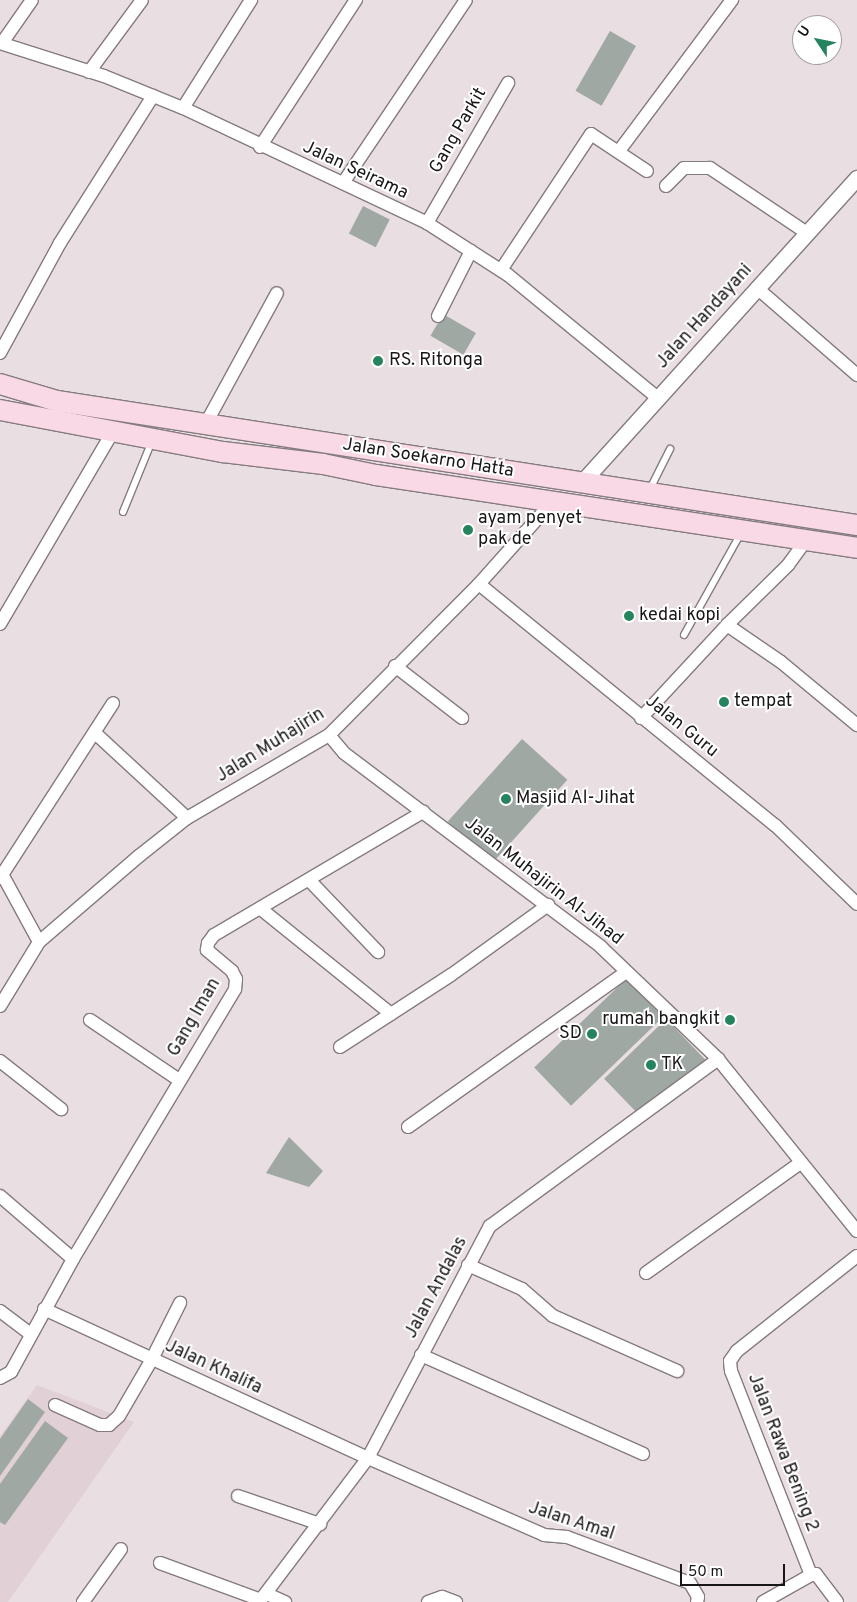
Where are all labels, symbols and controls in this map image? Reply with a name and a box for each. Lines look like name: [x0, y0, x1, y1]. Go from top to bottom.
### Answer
north arrow: [792, 15, 842, 65]
text: U: [795, 23, 815, 41]
street label: Gang Parkit: [426, 84, 492, 178]
street label: Jalan Seirama: [299, 137, 411, 205]
street label: Jalan Handayani: [652, 260, 758, 374]
place label: RS. Ritonga: [389, 350, 483, 372]
marker: RS. Ritonga: [371, 354, 385, 368]
street label: Jalan Soekarno Hatta: [341, 435, 515, 483]
place label: ayam penyet pak de: [478, 509, 582, 552]
marker: ayam penyet pak de: [462, 524, 474, 536]
place label: kedai kopi: [639, 605, 720, 627]
marker: kedai kopi: [623, 610, 635, 622]
street label: Jalan Guru: [640, 691, 722, 763]
place label: tempat: [734, 691, 792, 713]
marker: tempat: [718, 696, 730, 708]
street label: Jalan Muhajirin: [213, 704, 329, 788]
place label: Masjid Al-Jihat: [516, 788, 636, 810]
marker: Masjid Al-Jihat: [500, 793, 512, 805]
street label: Jalan Muhajirin Al-Jihad: [459, 813, 627, 951]
street label: Gang Iman: [164, 975, 226, 1061]
place label: rumah bangkit: [602, 1009, 720, 1031]
marker: rumah bangkit: [724, 1014, 736, 1026]
place label: SD: [559, 1023, 582, 1045]
marker: SD: [586, 1028, 598, 1040]
place label: TK: [661, 1054, 683, 1076]
marker: TK: [645, 1059, 657, 1071]
street label: Jalan Andalas: [401, 1233, 473, 1343]
street label: Jalan Khalifa: [161, 1336, 265, 1400]
street label: Jalan Rawa Bening 2: [742, 1371, 822, 1535]
street label: Jalan Amal: [525, 1498, 617, 1546]
scale bar: [682, 1554, 787, 1586]
text: 50 m: [688, 1563, 723, 1582]

